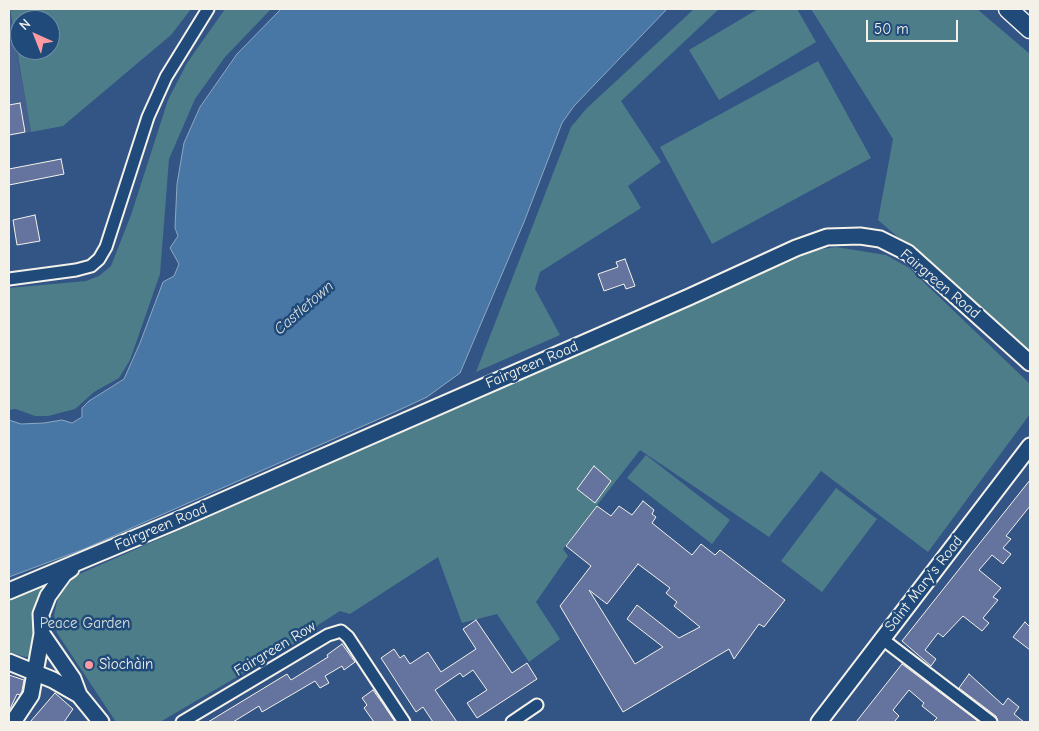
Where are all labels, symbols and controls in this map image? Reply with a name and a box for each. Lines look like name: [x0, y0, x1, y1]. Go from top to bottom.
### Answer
north arrow: [10, 10, 60, 60]
scale bar: [869, 10, 962, 42]
text: N: [16, 15, 34, 34]
text: 50 m: [874, 20, 909, 38]
street label: Fairgreen Road: [896, 245, 984, 323]
water label: Castletown: [270, 277, 338, 339]
street label: Fairgreen Road: [483, 337, 581, 393]
street label: Fairgreen Road: [112, 499, 210, 555]
street label: Saint Mary's Road: [881, 533, 967, 635]
park label: Peace Garden: [40, 615, 130, 633]
street label: Fairgreen Row: [231, 618, 319, 680]
place label: Sìochàin: [99, 656, 153, 674]
marker: Sìochàin: [83, 659, 95, 671]

